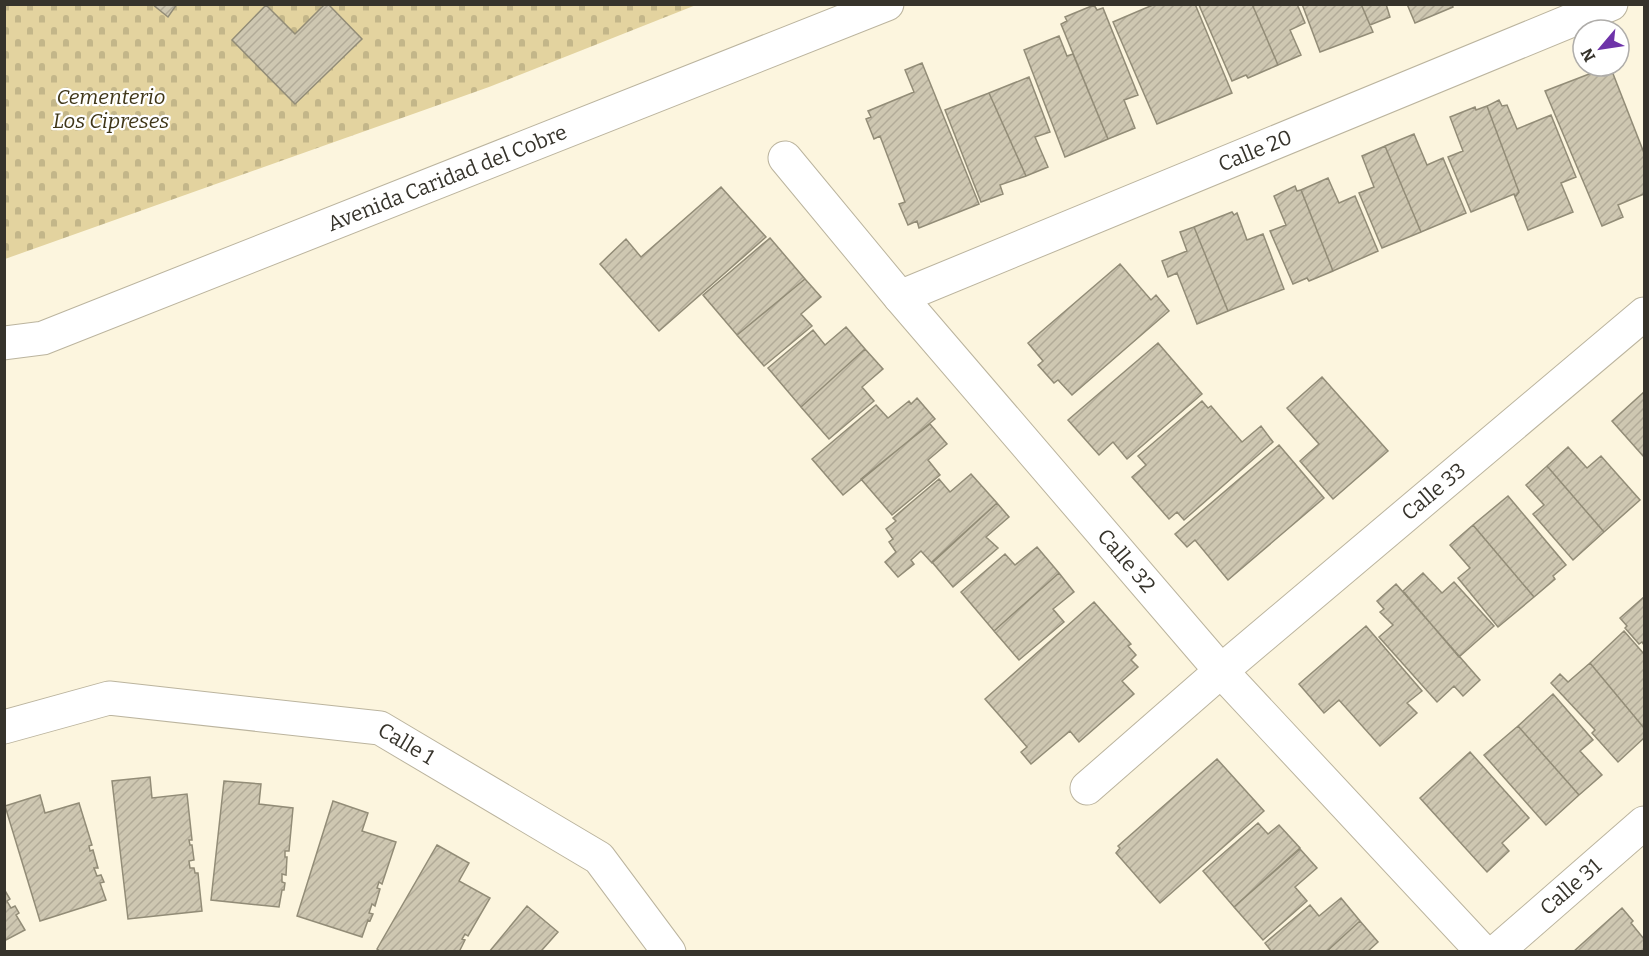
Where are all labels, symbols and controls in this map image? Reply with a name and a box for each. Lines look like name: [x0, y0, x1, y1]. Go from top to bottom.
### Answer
north arrow: [1571, 18, 1631, 78]
text: N: [1577, 45, 1600, 65]
park label: Cementerio Los Cipreses: [53, 84, 169, 134]
street label: Avenida Caridad del Cobre: [324, 119, 571, 237]
street label: Calle 20: [1214, 124, 1296, 177]
street label: Calle 33: [1396, 457, 1471, 526]
street label: Calle 32: [1092, 524, 1161, 598]
street label: Calle 1: [373, 717, 439, 771]
street label: Calle 31: [1535, 853, 1607, 921]

